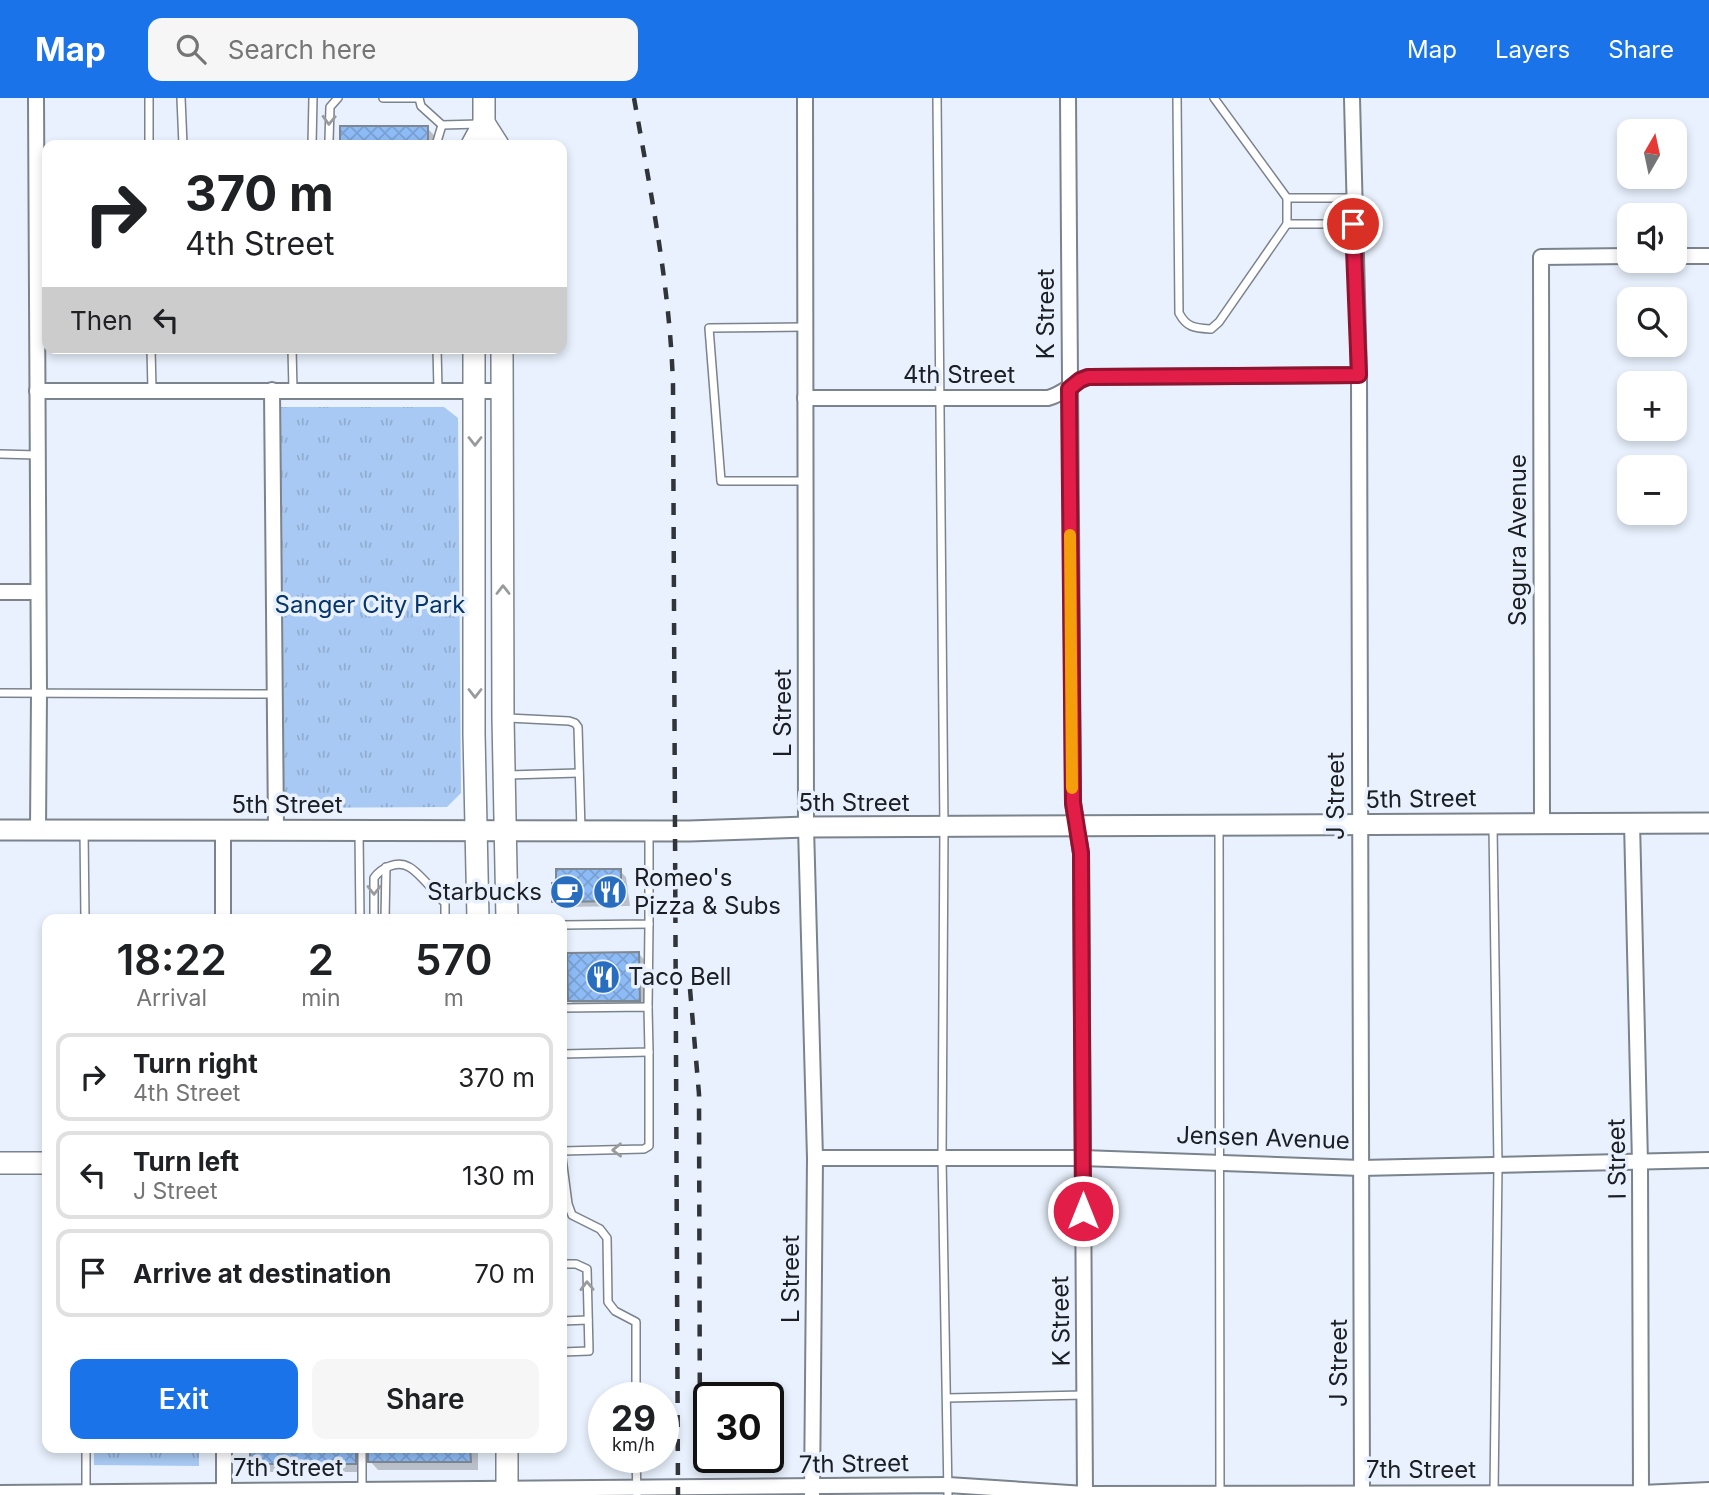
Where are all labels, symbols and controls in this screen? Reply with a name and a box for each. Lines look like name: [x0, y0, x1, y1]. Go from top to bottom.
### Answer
search box: [148, 18, 638, 81]
text: Map: [35, 29, 106, 69]
icon: search: [172, 30, 210, 68]
text: Search here: [228, 34, 376, 65]
text: Map: [1407, 35, 1457, 64]
text: Layers: [1495, 35, 1570, 64]
text: Share: [1608, 35, 1674, 64]
one-way arrow: [322, 115, 337, 126]
north arrow: [1617, 119, 1687, 189]
map controls: [1617, 119, 1687, 525]
text: 370 m: [185, 164, 334, 223]
icon: right: [70, 168, 161, 259]
pin: [1323, 194, 1383, 254]
button: sound: [1617, 203, 1687, 273]
icon: arrive: [1334, 205, 1372, 243]
text: 4th Street: [185, 224, 334, 263]
street label: K Street: [1031, 269, 1060, 359]
button: search: [1617, 287, 1687, 357]
icon: left: [147, 301, 185, 339]
text: Then: [70, 305, 133, 336]
street label: 4th Street: [903, 360, 1015, 389]
button: +: [1617, 371, 1687, 441]
one-way arrow: [467, 436, 483, 447]
street label: Segura Avenue: [1503, 454, 1532, 626]
button: −: [1617, 455, 1687, 525]
one-way arrow: [495, 584, 511, 594]
park label: Sanger City Park: [275, 590, 465, 619]
street label: L Street: [768, 669, 797, 757]
one-way arrow: [467, 688, 483, 699]
street label: J Street: [1321, 752, 1350, 840]
street label: 5th Street: [1365, 783, 1477, 814]
street label: 5th Street: [798, 788, 910, 817]
street label: 5th Street: [231, 790, 343, 819]
place label: Romeo's Pizza & Subs: [634, 863, 781, 920]
cafe icon: Starbucks: [548, 873, 586, 911]
restaurant icon: Romeo's Pizza & Subs: [591, 873, 629, 911]
place label: Starbucks: [427, 877, 542, 906]
one-way arrow: [366, 886, 382, 896]
text: 18:22: [116, 934, 227, 985]
text: 2: [308, 934, 334, 985]
text: 570: [415, 934, 493, 985]
restaurant icon: Taco Bell: [584, 958, 622, 996]
place label: Taco Bell: [628, 962, 731, 991]
text: Arrival: [136, 984, 207, 1012]
text: min: [301, 984, 341, 1012]
text: m: [444, 984, 464, 1012]
text: Turn right: [133, 1048, 258, 1079]
icon: right: [74, 1058, 112, 1096]
text: 370 m: [458, 1062, 535, 1093]
text: 4th Street: [133, 1079, 240, 1107]
street label: I Street: [1601, 1118, 1632, 1200]
street label: Jensen Avenue: [1176, 1120, 1350, 1155]
one-way arrow: [611, 1142, 622, 1157]
text: Turn left: [133, 1146, 239, 1177]
icon: left: [74, 1156, 112, 1194]
text: 130 m: [462, 1160, 535, 1191]
position arrow: [1046, 1174, 1120, 1248]
text: J Street: [133, 1177, 218, 1205]
street label: L Street: [776, 1235, 805, 1323]
icon: arrive: [74, 1254, 112, 1292]
text: Arrive at destination: [133, 1258, 392, 1289]
text: 70 m: [474, 1258, 535, 1289]
street label: K Street: [1045, 1275, 1076, 1367]
one-way arrow: [580, 1281, 595, 1292]
street label: J Street: [1324, 1319, 1353, 1407]
button: Exit: [70, 1359, 298, 1439]
button: Share: [312, 1359, 539, 1439]
speed limit sign: 30: [693, 1382, 784, 1473]
text: 29: [611, 1397, 656, 1439]
text: km/h: [612, 1434, 655, 1455]
street label: 7th Street: [799, 1448, 909, 1479]
street label: 7th Street: [233, 1453, 343, 1482]
street label: 7th Street: [1366, 1455, 1476, 1484]

